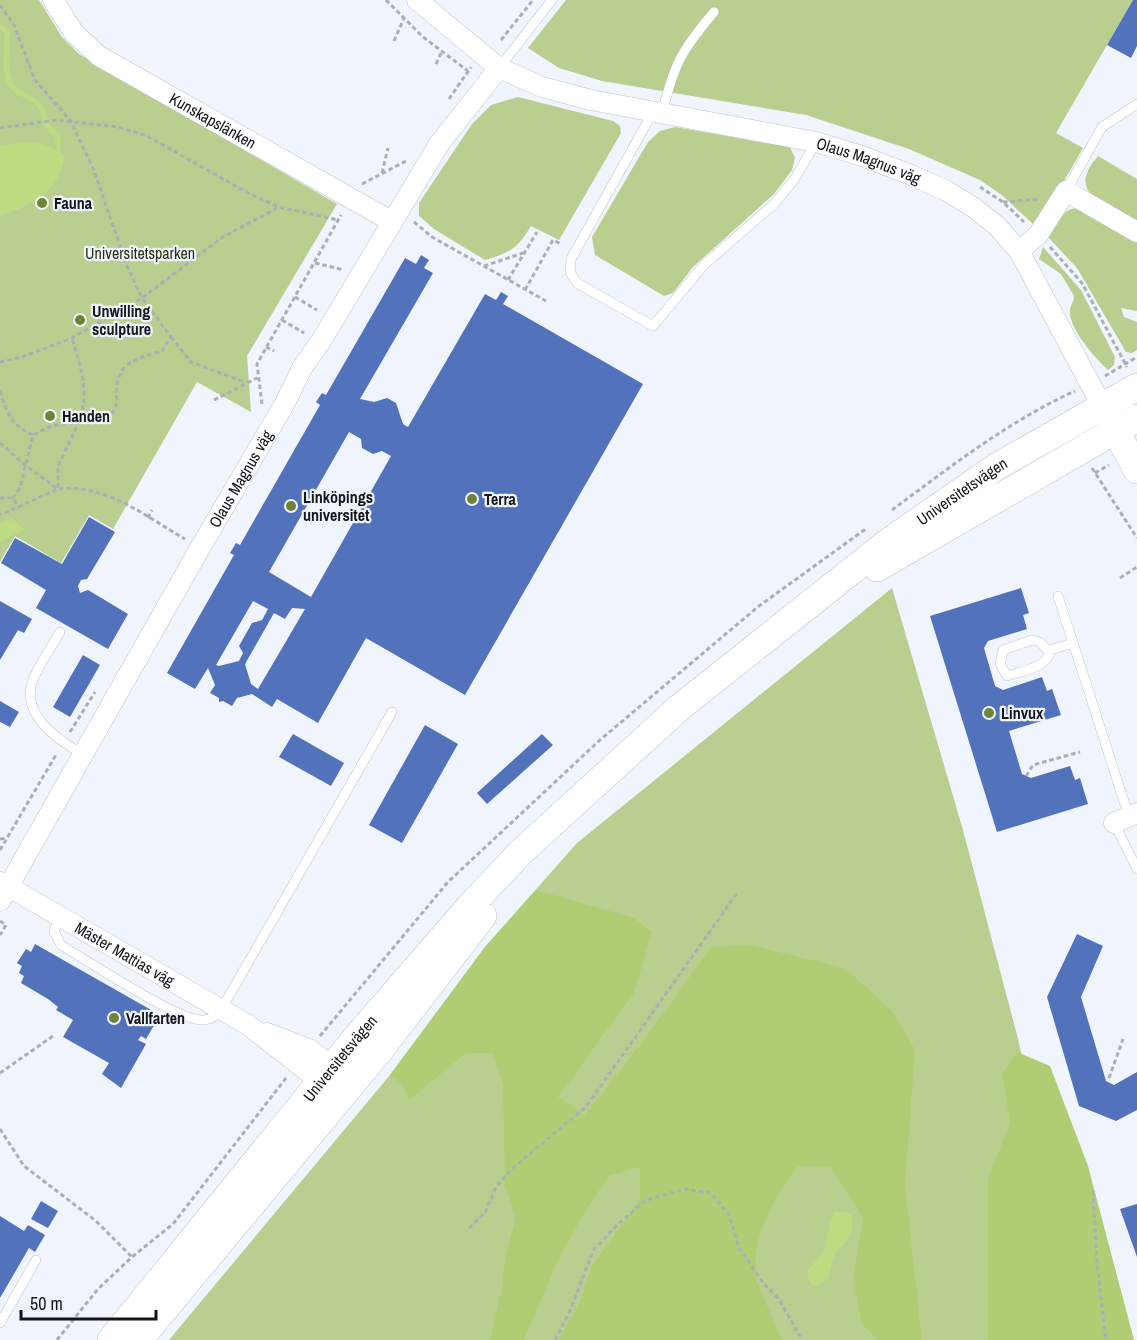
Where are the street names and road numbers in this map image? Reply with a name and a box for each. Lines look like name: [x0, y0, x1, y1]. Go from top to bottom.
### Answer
street label: Kunskapslänken: [166, 87, 260, 154]
street label: Olaus Magnus väg: [814, 132, 925, 189]
street label: Olaus Magnus väg: [203, 425, 278, 532]
street label: Universitetsvägen: [912, 452, 1011, 530]
street label: Mäster Mattias väg: [71, 917, 179, 992]
street label: Universitetsvägen: [298, 1010, 382, 1106]

